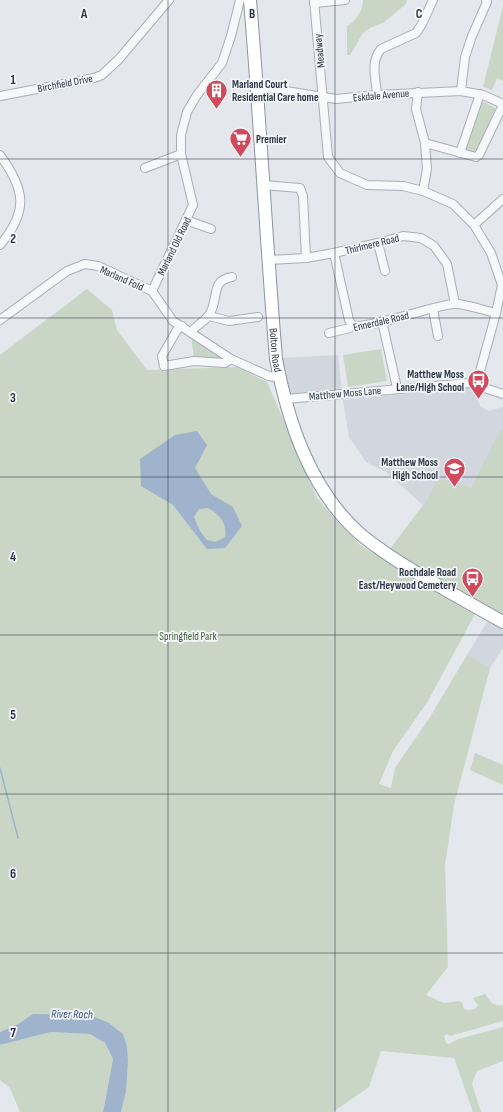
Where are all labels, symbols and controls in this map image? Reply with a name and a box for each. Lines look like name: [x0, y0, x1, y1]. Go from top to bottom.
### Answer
text: A: [80, 6, 88, 22]
text: B: [249, 6, 255, 22]
text: C: [416, 6, 423, 22]
street label: Meadway: [311, 33, 328, 69]
text: 1: [10, 72, 16, 88]
street label: Birchfield Drive: [36, 72, 94, 95]
building icon: Marland Court Residential Care home: [204, 77, 230, 110]
place label: Marland Court Residential Care home: [232, 78, 319, 104]
street label: Eskdale Avenue: [352, 87, 410, 104]
supermarket icon: Premier: [227, 126, 253, 159]
place label: Premier: [256, 133, 287, 146]
street label: Marland Old Road: [155, 215, 194, 278]
text: 2: [10, 231, 16, 247]
street label: Thirlmere Road: [344, 231, 401, 257]
street label: Marland Fold: [98, 263, 146, 294]
street label: Ennerdale Road: [352, 309, 411, 334]
street label: Bolton Road: [267, 328, 285, 374]
bus stop icon: Matthew Moss Lane/High School: [466, 367, 492, 400]
place label: Matthew Moss Lane/High School: [396, 368, 464, 394]
street label: Matthew Moss Lane: [308, 384, 382, 403]
text: 3: [10, 390, 16, 406]
school or university icon: Matthew Moss High School: [441, 455, 467, 488]
place label: Matthew Moss High School: [381, 456, 438, 482]
text: 4: [10, 549, 16, 565]
bus stop icon: Rochdale Road East/Heywood Cemetery: [459, 565, 485, 598]
place label: Rochdale Road East/Heywood Cemetery: [359, 566, 456, 592]
park label: Springfield Park: [159, 630, 217, 643]
text: 5: [10, 707, 16, 723]
text: 6: [10, 866, 16, 882]
water label: River Roch: [51, 1007, 93, 1022]
text: 7: [10, 1025, 16, 1041]

